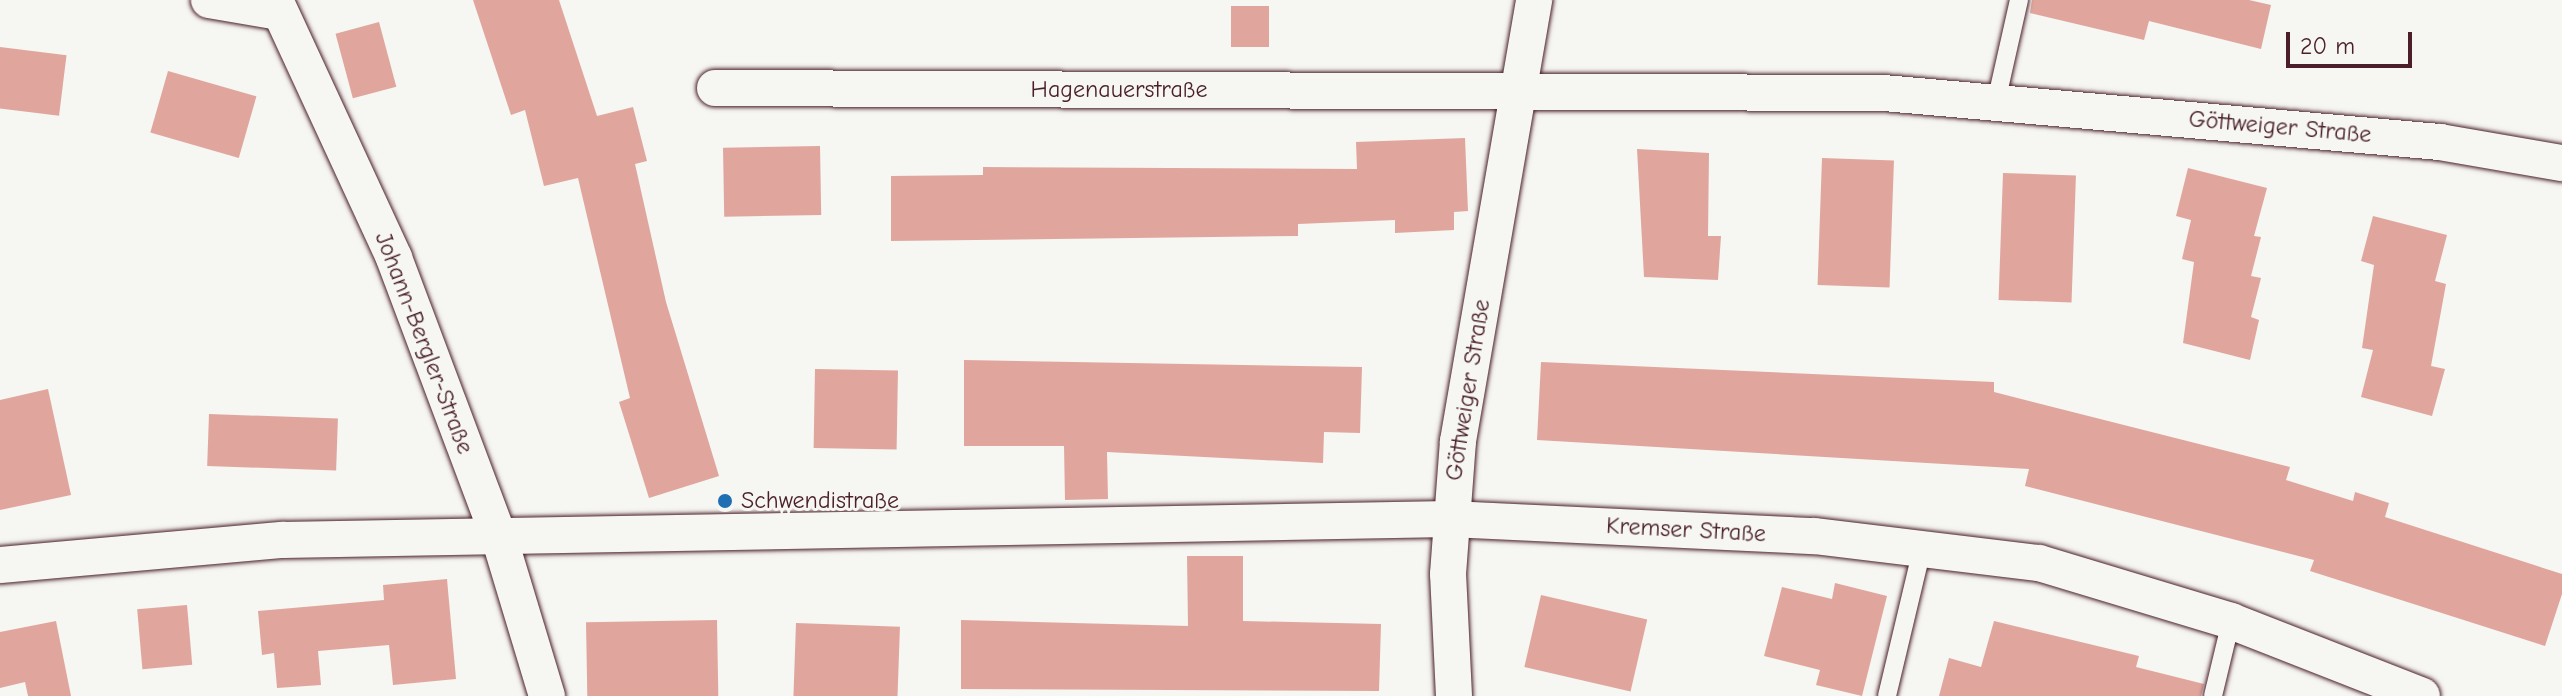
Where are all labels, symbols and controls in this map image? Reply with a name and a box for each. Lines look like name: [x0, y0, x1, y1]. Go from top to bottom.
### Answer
scale bar: [2290, 16, 2416, 66]
text: 20 m: [2300, 32, 2355, 60]
street label: Hagenauerstraße: [1031, 76, 1207, 104]
street label: Göttweiger Straße: [2187, 105, 2373, 149]
street label: Johann-Bergler-Straße: [368, 228, 480, 458]
street label: Göttweiger Straße: [1439, 297, 1497, 483]
place label: Schwendistraße: [741, 487, 899, 515]
marker: Schwendistraße: [716, 492, 734, 510]
street label: Kremser Straße: [1605, 511, 1767, 549]

